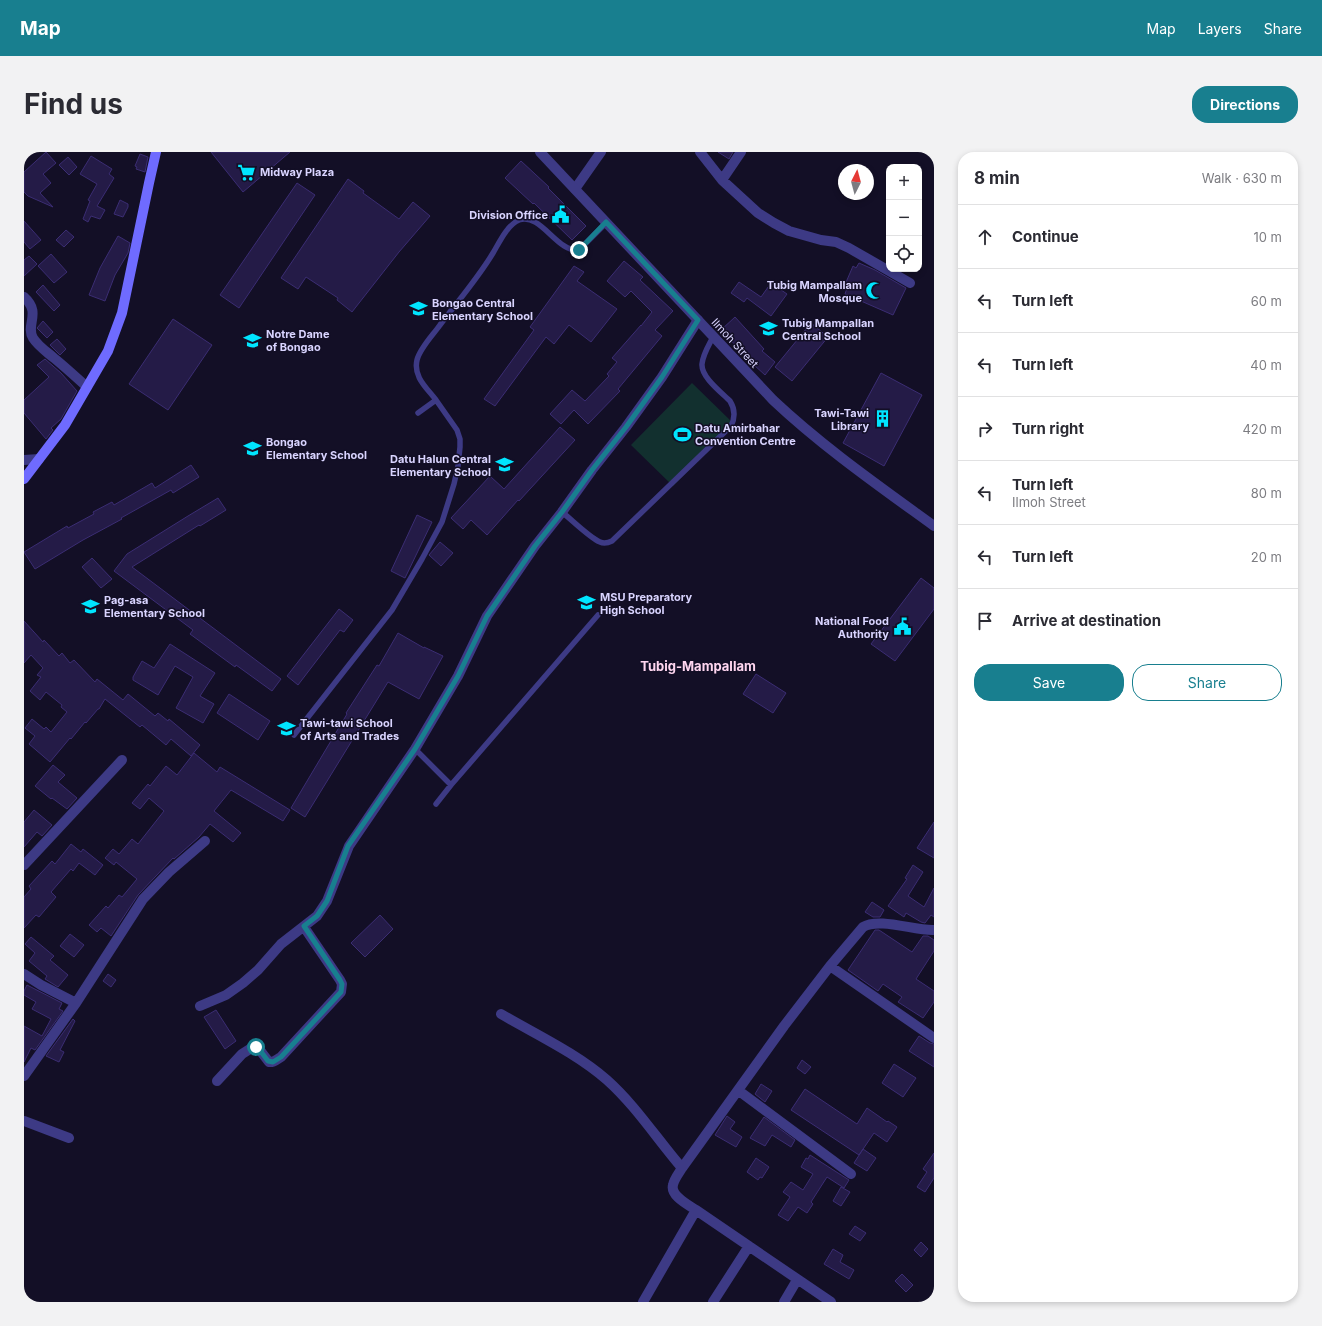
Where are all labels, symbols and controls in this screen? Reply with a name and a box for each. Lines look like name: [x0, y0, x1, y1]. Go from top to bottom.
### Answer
text: Map: [20, 17, 61, 40]
text: Map: [1147, 20, 1176, 37]
text: Layers: [1198, 20, 1242, 37]
text: Share: [1264, 20, 1302, 37]
button: Directions: [1192, 86, 1298, 123]
text: Find us: [24, 87, 123, 121]
supermarket icon: Midway Plaza: [237, 162, 257, 182]
north arrow: [838, 164, 874, 200]
map controls: [886, 164, 922, 272]
button: +: [886, 164, 922, 200]
place label: Midway Plaza: [260, 165, 334, 179]
text: 8 min: [974, 168, 1020, 188]
text: Walk · 630 m: [1202, 170, 1282, 186]
button: −: [886, 200, 922, 236]
public building icon: Division Office: [551, 205, 571, 225]
place label: Division Office: [469, 208, 548, 222]
icon: ahead: [974, 226, 996, 248]
text: Continue: [1012, 227, 1079, 246]
text: 10 m: [1253, 229, 1282, 245]
button: locate: [886, 236, 922, 272]
route end: [570, 241, 588, 259]
place label: Tubig Mampallam Mosque: [767, 278, 862, 305]
mosque icon: Tubig Mampallam Mosque: [865, 281, 885, 301]
icon: left: [974, 290, 996, 312]
text: Turn left: [1012, 291, 1073, 310]
text: 60 m: [1251, 293, 1282, 309]
place label: Bongao Central Elementary School: [432, 296, 533, 323]
school or university icon: Bongao Central Elementary School: [409, 299, 429, 319]
street label: Ilmoh Street: [709, 315, 762, 371]
place label: Tubig Mampallan Central School: [782, 316, 874, 343]
school or university icon: Tubig Mampallan Central School: [759, 319, 779, 339]
place label: Notre Dame of Bongao: [266, 327, 330, 354]
school or university icon: Notre Dame of Bongao: [243, 330, 263, 350]
icon: left: [974, 354, 996, 376]
text: Turn left: [1012, 355, 1073, 374]
text: 40 m: [1250, 357, 1282, 373]
place label: Tawi-Tawi Library: [814, 406, 869, 433]
building icon: Tawi-Tawi Library: [872, 409, 892, 429]
icon: right: [974, 418, 996, 440]
text: Turn right: [1012, 419, 1084, 438]
place label: Datu Amirbahar Convention Centre: [695, 421, 796, 448]
text: 420 m: [1242, 421, 1282, 437]
sports icon: Datu Amirbahar Convention Centre: [672, 424, 692, 444]
place label: Bongao Elementary School: [266, 435, 367, 462]
school or university icon: Bongao Elementary School: [243, 438, 263, 458]
place label: Datu Halun Central Elementary School: [390, 452, 491, 479]
school or university icon: Datu Halun Central Elementary School: [494, 455, 514, 475]
text: Turn left: [1012, 475, 1073, 494]
icon: left: [974, 482, 996, 504]
text: 80 m: [1251, 485, 1282, 501]
text: Ilmoh Street: [1012, 494, 1086, 510]
icon: left: [974, 546, 996, 568]
text: Turn left: [1012, 547, 1073, 566]
text: 20 m: [1251, 549, 1282, 565]
place label: MSU Preparatory High School: [600, 590, 692, 617]
place label: Pag-asa Elementary School: [104, 593, 205, 620]
school or university icon: MSU Preparatory High School: [577, 593, 597, 613]
school or university icon: Pag-asa Elementary School: [81, 596, 101, 616]
icon: arrive: [974, 610, 996, 632]
text: Arrive at destination: [1012, 611, 1161, 630]
place label: National Food Authority: [815, 614, 889, 641]
public building icon: National Food Authority: [892, 617, 912, 637]
district label: Tubig-Mampallam: [640, 658, 756, 674]
button: Save: [974, 664, 1124, 701]
button: Share: [1132, 664, 1282, 701]
place label: Tawi-tawi School of Arts and Trades: [300, 716, 399, 743]
school or university icon: Tawi-tawi School of Arts and Trades: [277, 719, 297, 739]
route start: [247, 1038, 265, 1056]

